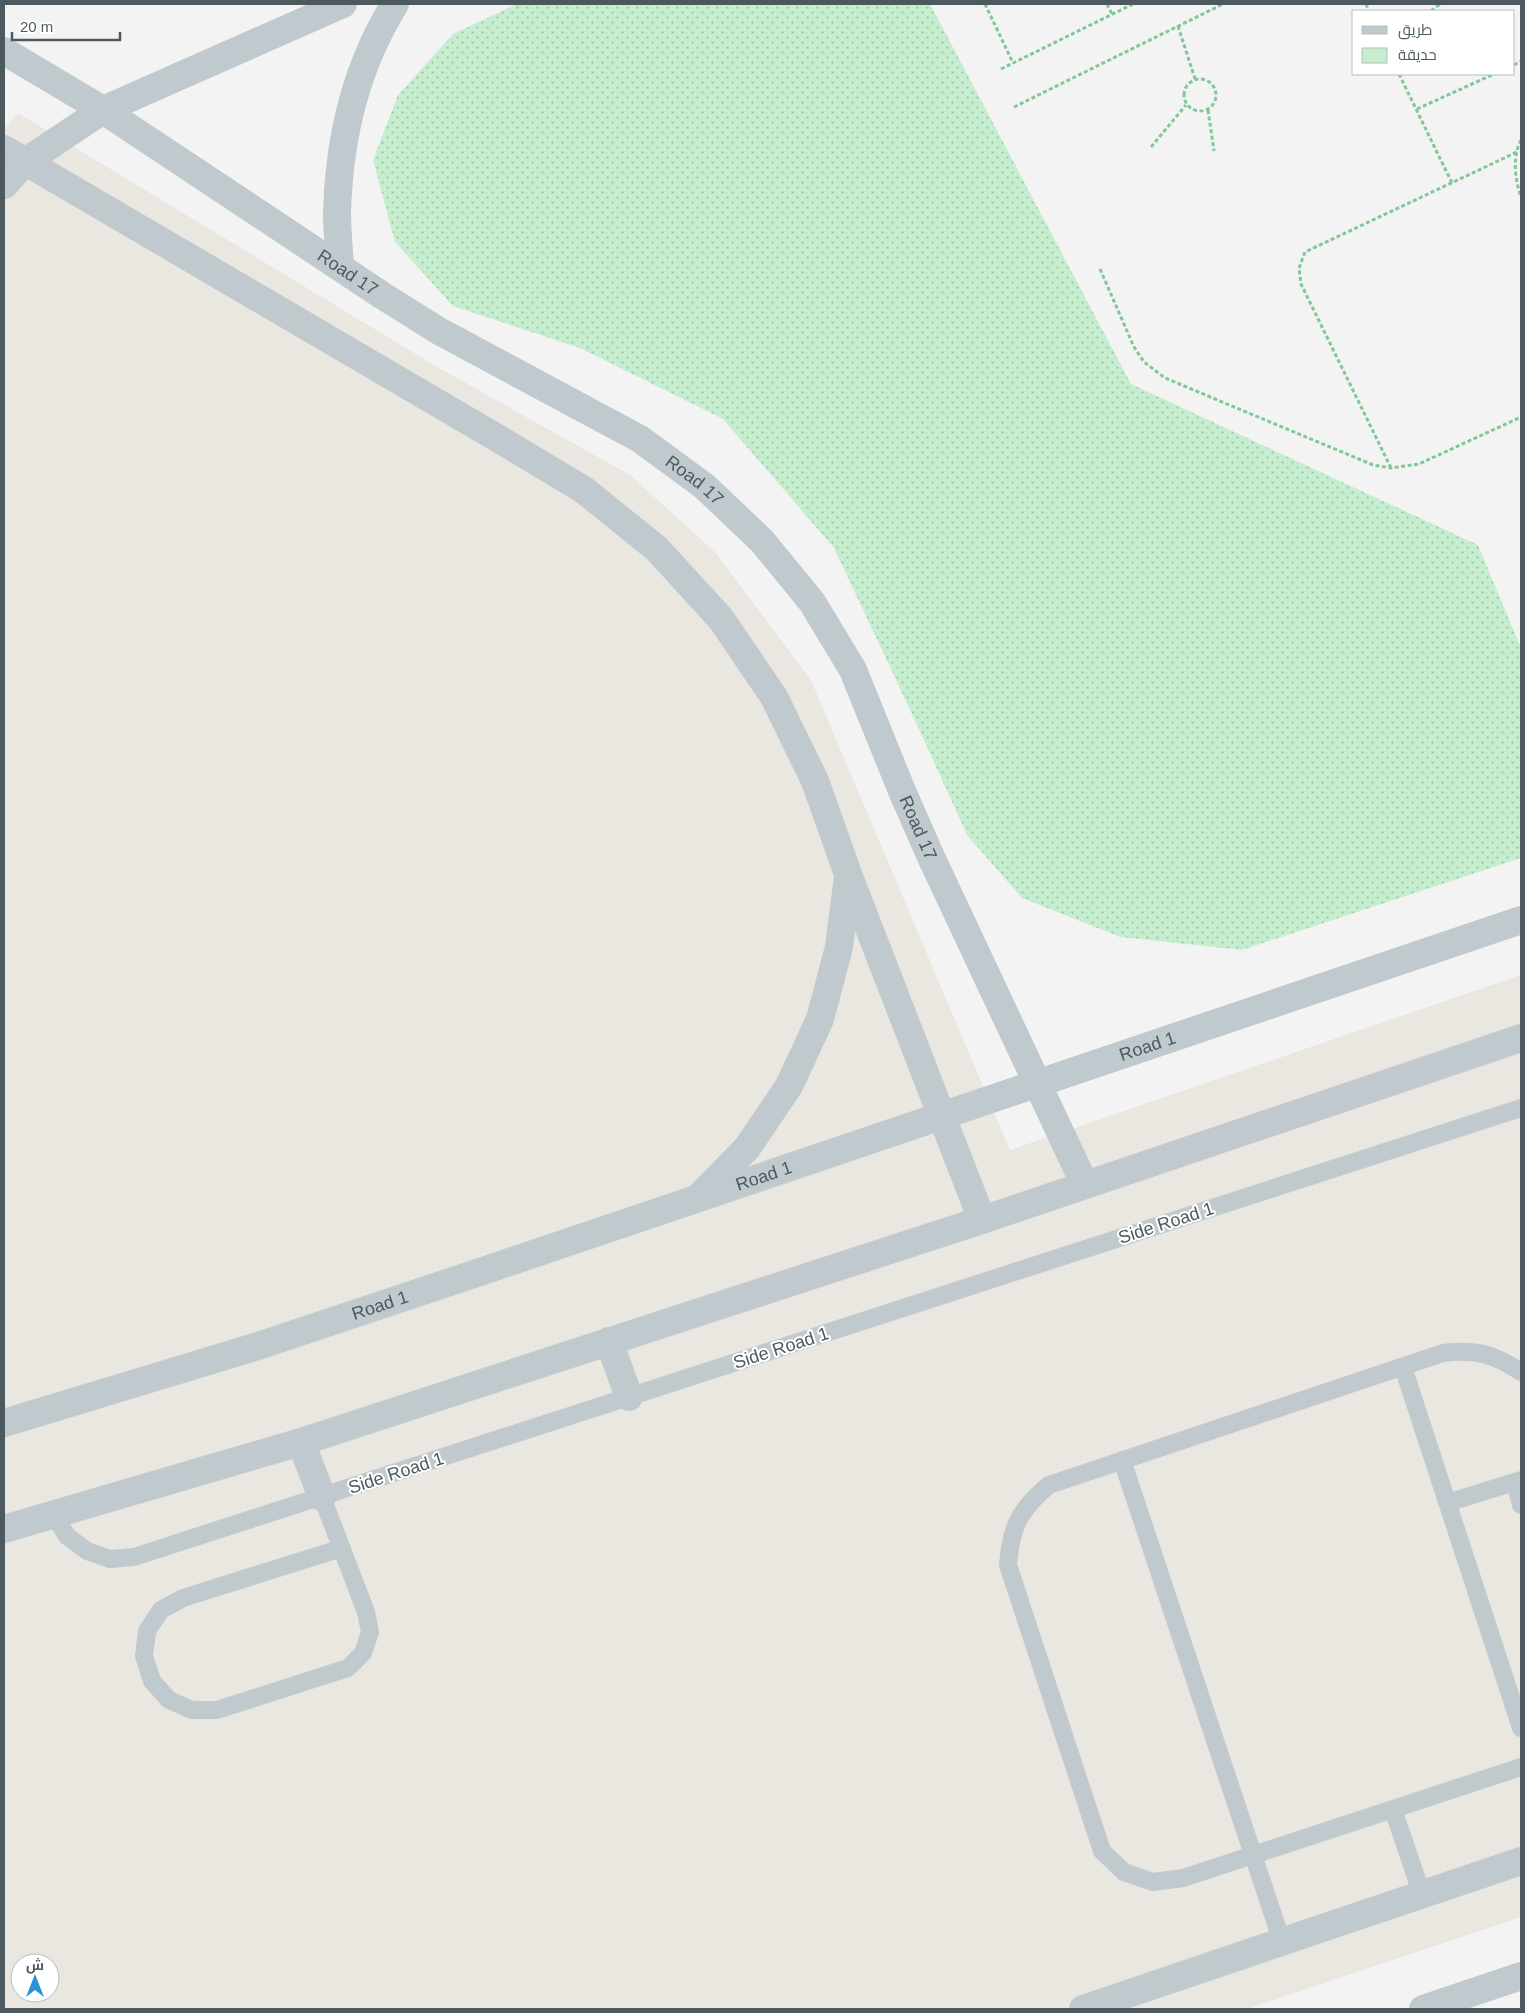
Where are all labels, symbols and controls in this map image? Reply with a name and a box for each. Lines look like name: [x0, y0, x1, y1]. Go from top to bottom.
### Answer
scale bar: [12, 10, 120, 42]
legend: [1352, 10, 1515, 75]
text: 20 m: [20, 18, 53, 35]
text: طريق: [1398, 21, 1432, 40]
text: حديقة: [1398, 46, 1437, 63]
street label: Road 17: [314, 245, 382, 300]
street label: Road 17: [662, 451, 728, 509]
street label: Road 17: [895, 793, 941, 863]
street label: Road 1: [1117, 1028, 1178, 1065]
street label: Road 1: [733, 1157, 794, 1195]
street label: Side Road 1: [1116, 1198, 1216, 1248]
street label: Road 1: [349, 1287, 411, 1324]
street label: Side Road 1: [731, 1323, 831, 1373]
street label: Side Road 1: [346, 1448, 446, 1498]
north arrow: [10, 1953, 60, 2003]
text: ش: [26, 1957, 44, 1974]

